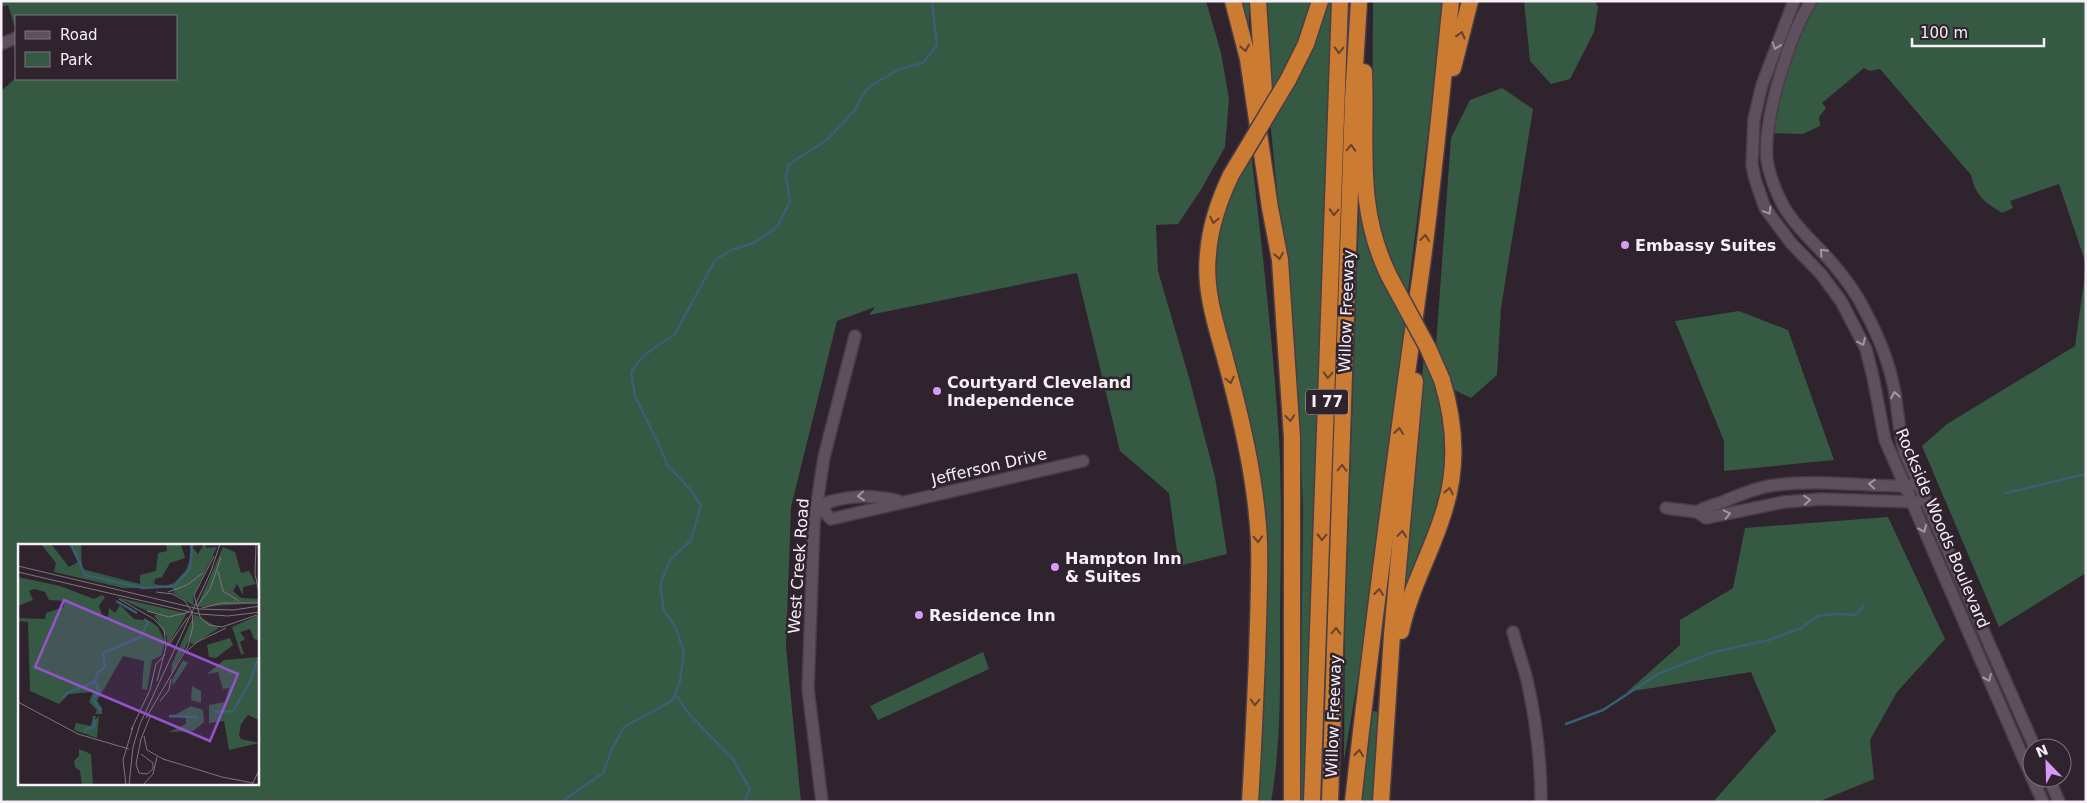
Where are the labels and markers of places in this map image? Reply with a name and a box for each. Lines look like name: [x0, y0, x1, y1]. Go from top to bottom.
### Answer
place label: Embassy Suites: [1635, 236, 1776, 255]
marker: Embassy Suites: [1619, 239, 1631, 251]
place label: Courtyard Cleveland Independence: [947, 373, 1131, 410]
marker: Courtyard Cleveland Independence: [931, 385, 943, 397]
place label: Hampton Inn & Suites: [1065, 549, 1182, 586]
marker: Hampton Inn & Suites: [1049, 561, 1061, 573]
place label: Residence Inn: [929, 606, 1056, 625]
marker: Residence Inn: [913, 609, 925, 621]

